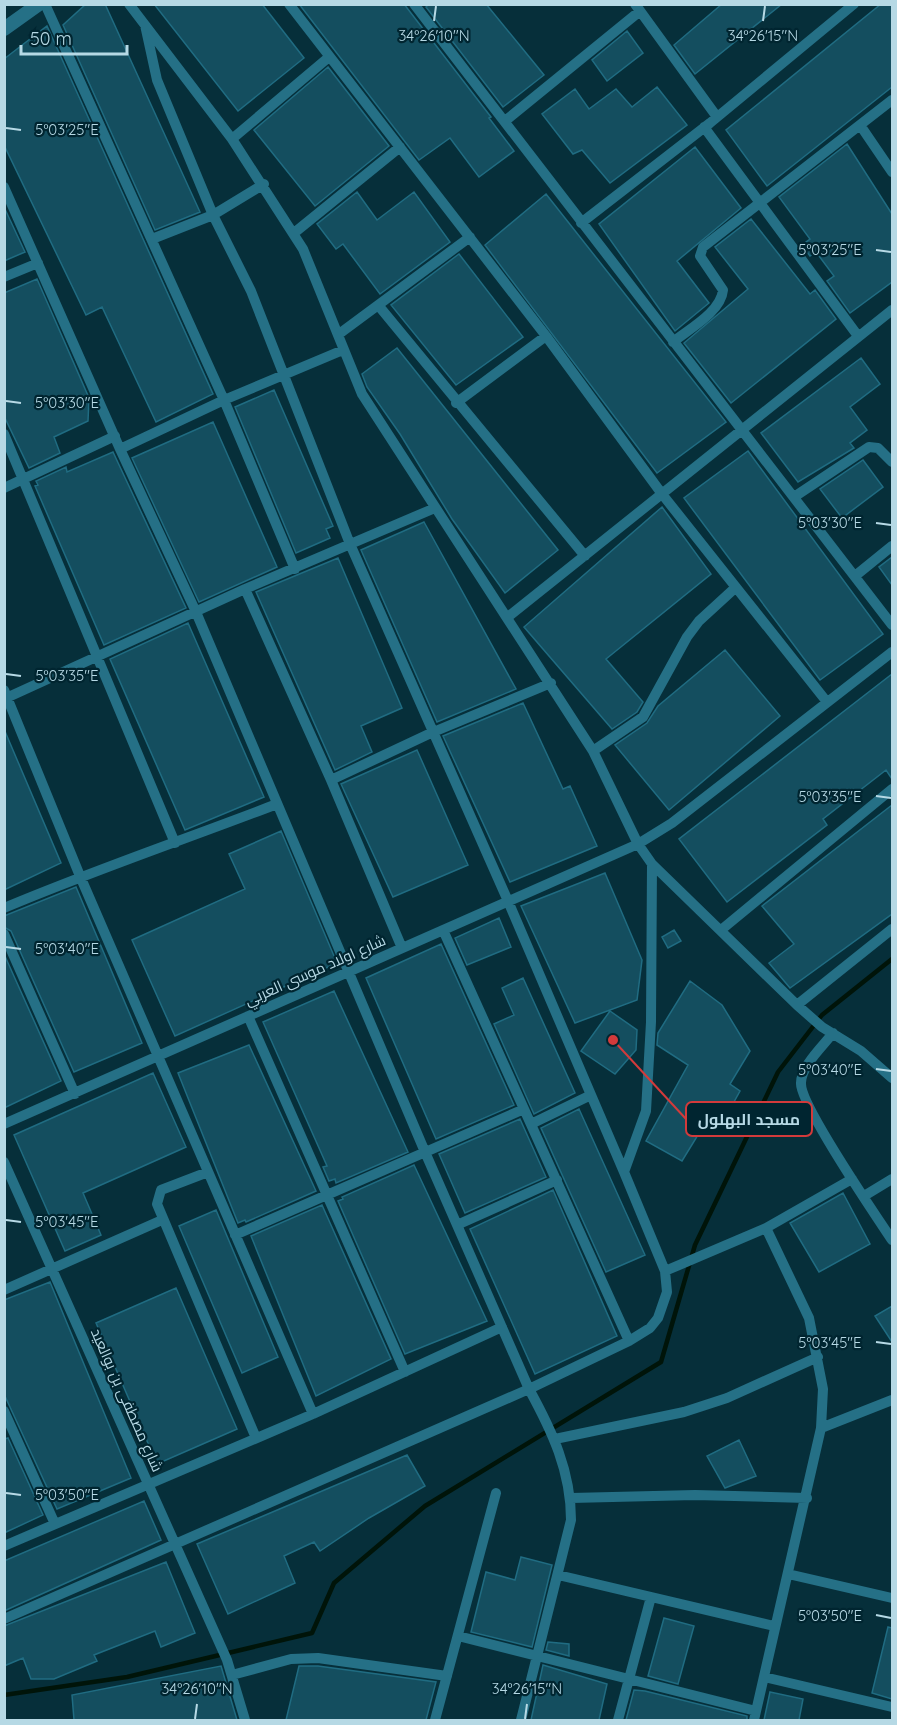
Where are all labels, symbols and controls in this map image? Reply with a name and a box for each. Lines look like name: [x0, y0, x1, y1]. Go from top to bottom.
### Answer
scale bar: [21, 18, 128, 56]
text: 34°26'10"N: [398, 26, 470, 45]
text: 34°26'15"N: [728, 26, 798, 45]
text: 50 m: [30, 27, 72, 50]
text: 5°03'25"E: [35, 120, 99, 139]
text: 5°03'25"E: [798, 240, 862, 259]
text: 5°03'30"E: [35, 393, 99, 412]
text: 5°03'30"E: [798, 513, 862, 532]
text: 5°03'35"E: [35, 666, 99, 685]
text: 5°03'35"E: [798, 787, 862, 806]
street label: شارع اولاد موسى العربي: [242, 930, 390, 1012]
text: 5°03'40"E: [35, 939, 99, 958]
text: 5°03'40"E: [798, 1060, 862, 1079]
callout: مسجد البهلول: [686, 1102, 812, 1136]
text: مسجد البهلول: [698, 1109, 800, 1129]
text: 5°03'45"E: [35, 1212, 99, 1231]
street label: شارع مصطفى بن بوالعيد: [85, 1325, 167, 1476]
text: 5°03'45"E: [798, 1333, 862, 1352]
text: 5°03'50"E: [35, 1485, 99, 1504]
text: 5°03'50"E: [798, 1606, 862, 1625]
text: 34°26'10"N: [161, 1679, 233, 1698]
text: 34°26'15"N: [492, 1679, 562, 1698]

